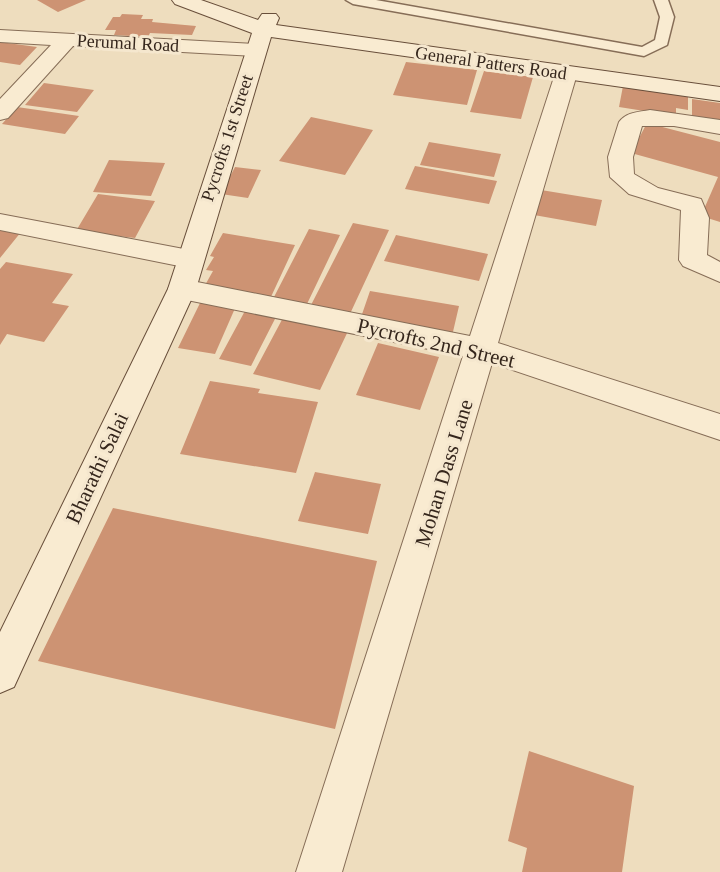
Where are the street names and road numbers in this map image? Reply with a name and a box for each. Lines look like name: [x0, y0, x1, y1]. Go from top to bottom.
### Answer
street label: Perumal Road: [76, 30, 180, 56]
street label: General Patters Road: [414, 42, 568, 84]
street label: Pycrofts 1st Street: [197, 72, 257, 204]
street label: Pycrofts 2nd Street: [355, 313, 517, 373]
street label: Mohan Dass Lane: [410, 396, 478, 550]
street label: Bharathi Salai: [61, 409, 133, 527]

